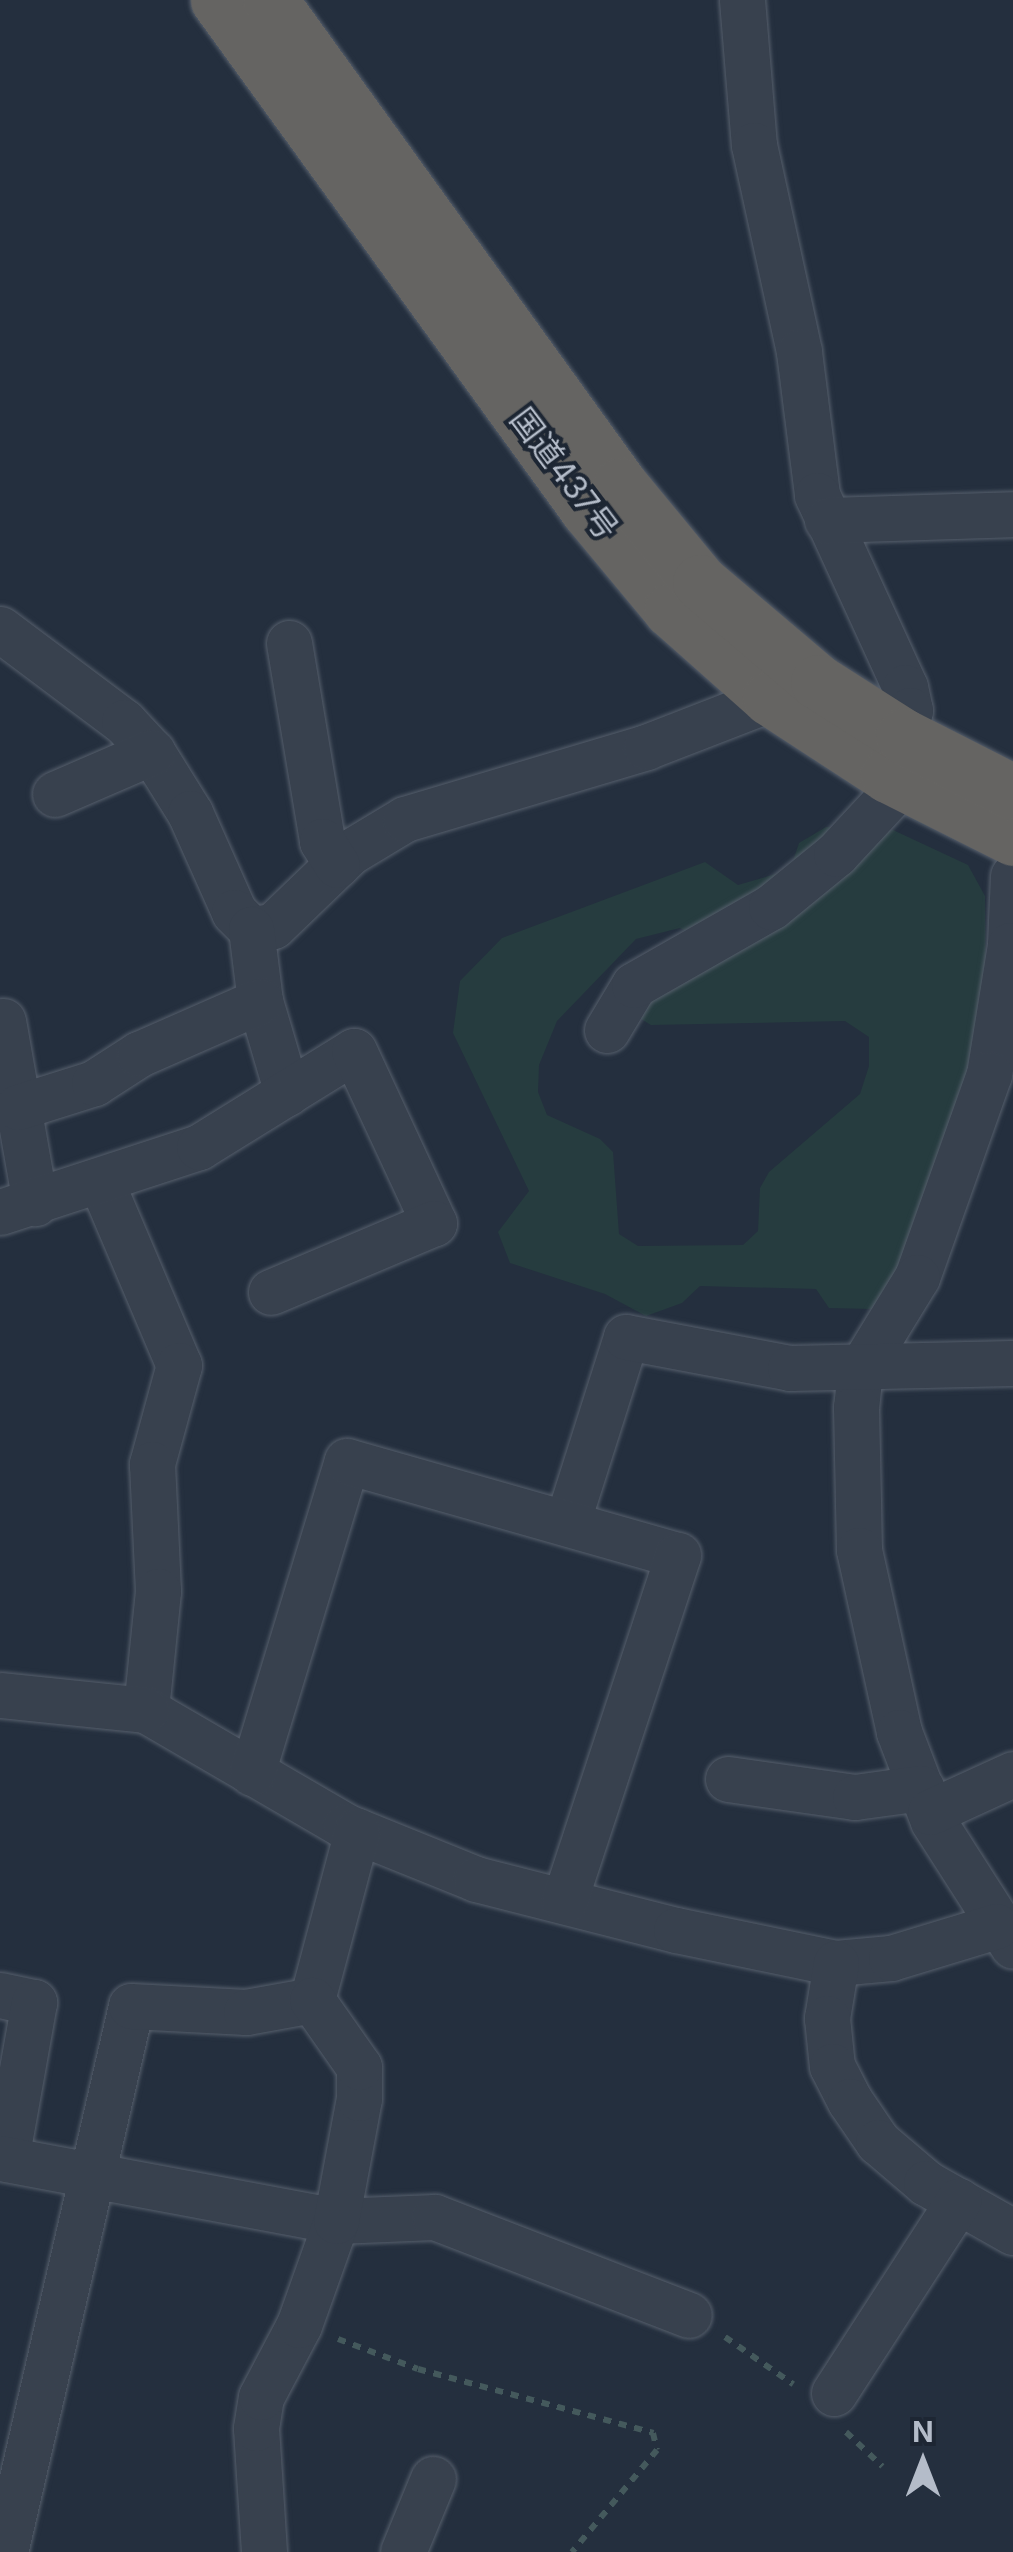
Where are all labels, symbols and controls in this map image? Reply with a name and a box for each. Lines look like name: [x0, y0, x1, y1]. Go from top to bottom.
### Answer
street label: 国道437号: [502, 401, 626, 547]
north arrow: [873, 2412, 973, 2512]
text: N: [912, 2415, 934, 2449]

